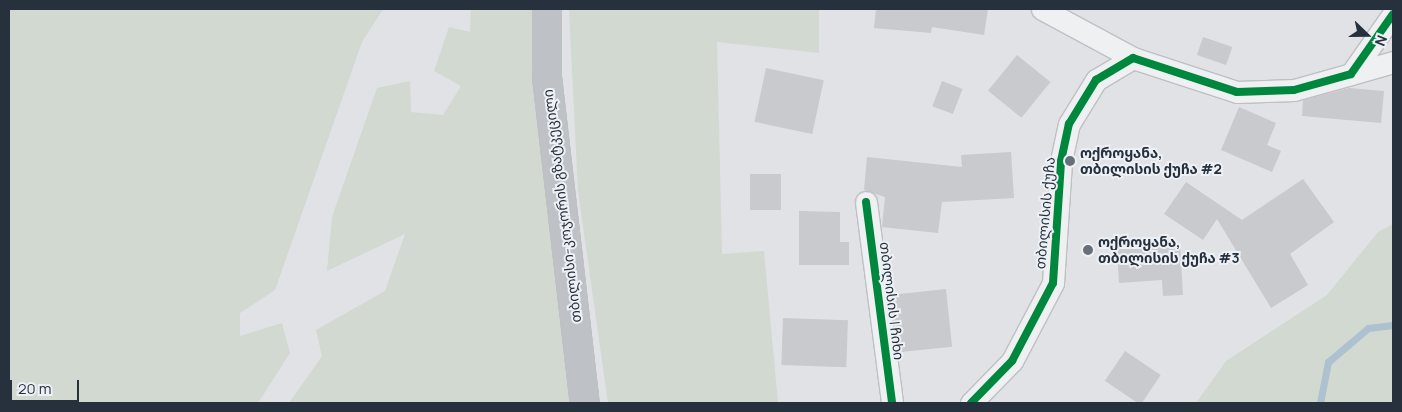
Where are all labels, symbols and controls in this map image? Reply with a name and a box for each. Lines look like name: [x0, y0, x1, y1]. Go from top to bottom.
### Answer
north arrow: [1342, 10, 1392, 60]
text: N: [1371, 33, 1392, 49]
street label: თბილისი-კოჯორის გზატკეცილი: [539, 88, 585, 324]
place label: ოქროყანა, თბილისის ქუჩა #2: [1080, 145, 1222, 178]
marker: ოქროყანა, თბილისის ქუჩა #2: [1064, 155, 1076, 167]
street label: თბილისის ქუჩა: [1032, 156, 1058, 270]
place label: ოქროყანა, თბილისის ქუჩა #3: [1098, 234, 1240, 266]
street label: თბილისის I ჩიხი: [876, 241, 908, 361]
marker: ოქროყანა, თბილისის ქუჩა #3: [1082, 244, 1094, 256]
scale bar: [12, 370, 81, 402]
text: 20 m: [18, 378, 51, 399]

